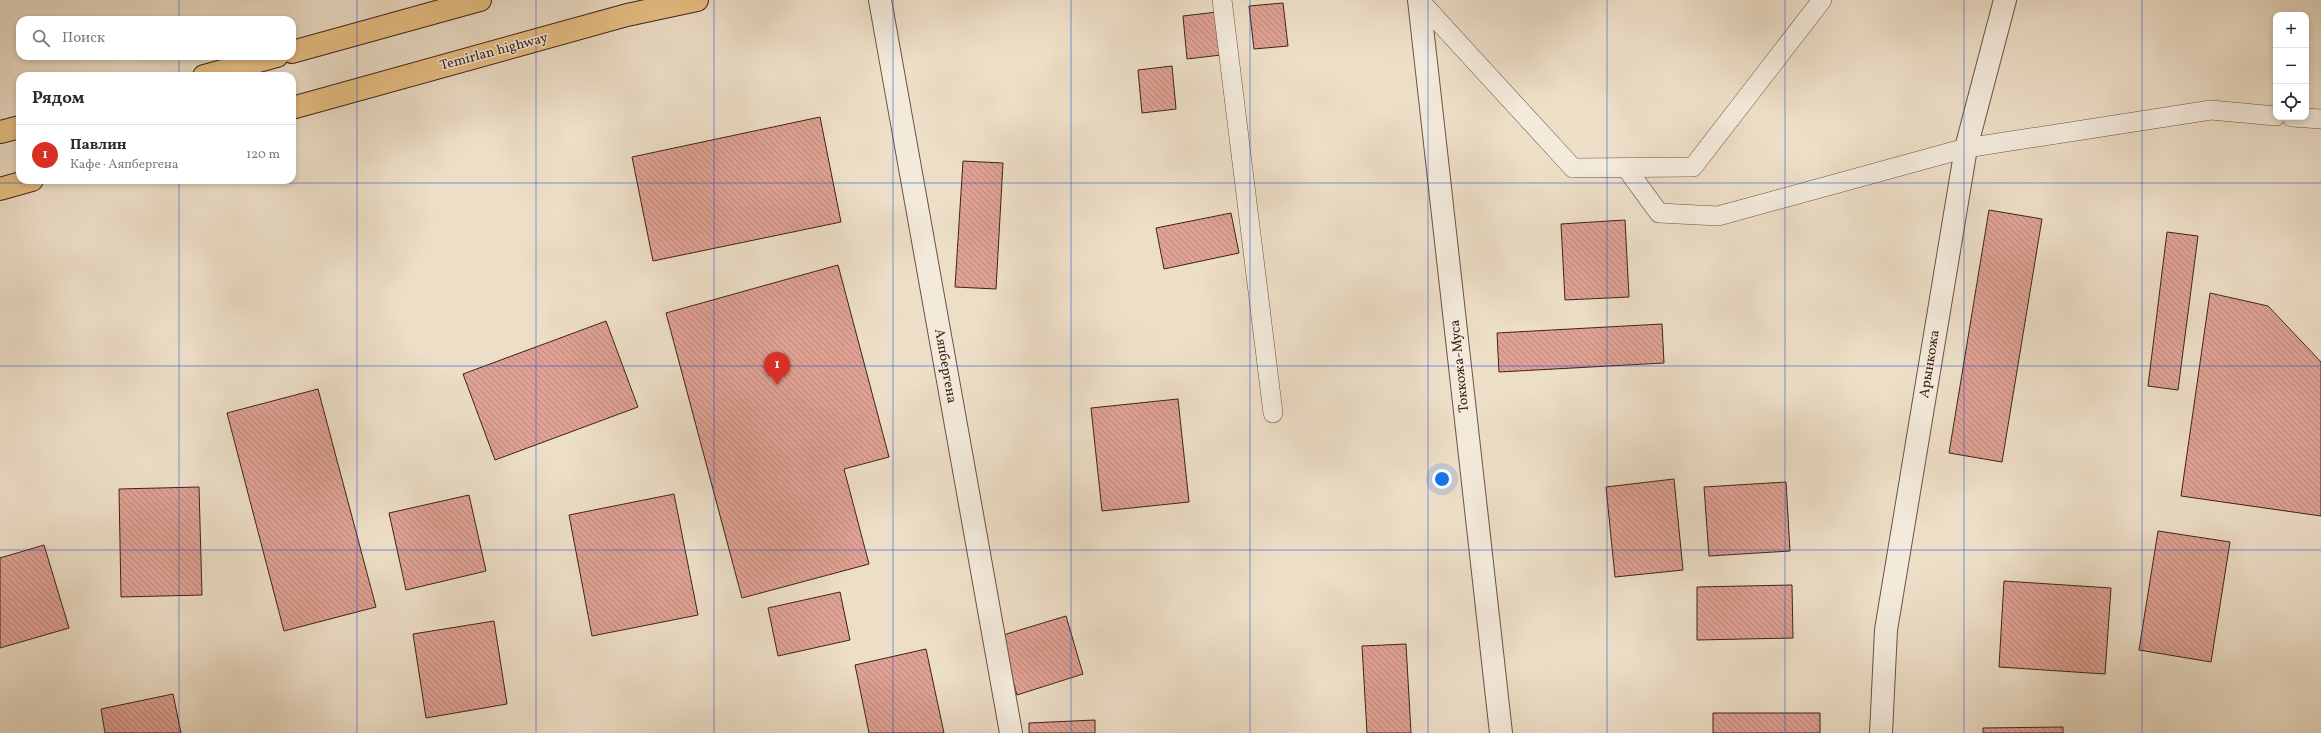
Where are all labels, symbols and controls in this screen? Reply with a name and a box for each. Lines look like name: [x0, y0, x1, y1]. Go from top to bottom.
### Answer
map controls: [2273, 12, 2309, 120]
button: +: [2273, 12, 2309, 48]
search box: [16, 16, 296, 60]
icon: search: [30, 27, 52, 49]
text: Поиск: [62, 28, 105, 49]
street label: Temirlan highway: [438, 28, 551, 76]
button: −: [2273, 48, 2309, 84]
button: locate: [2273, 84, 2309, 120]
text: Рядом: [32, 87, 85, 110]
text: Павлин: [70, 135, 127, 156]
text: 1: [42, 146, 48, 164]
text: 120 m: [246, 146, 280, 164]
text: Кафе · Аяпбергена: [70, 156, 178, 174]
street label: Токкожа-Муса: [1446, 319, 1474, 413]
street label: Аяпбергена: [929, 327, 961, 405]
street label: Арынкожа: [1915, 329, 1945, 399]
pin: 1: [764, 352, 790, 385]
your location: [1432, 469, 1452, 489]

